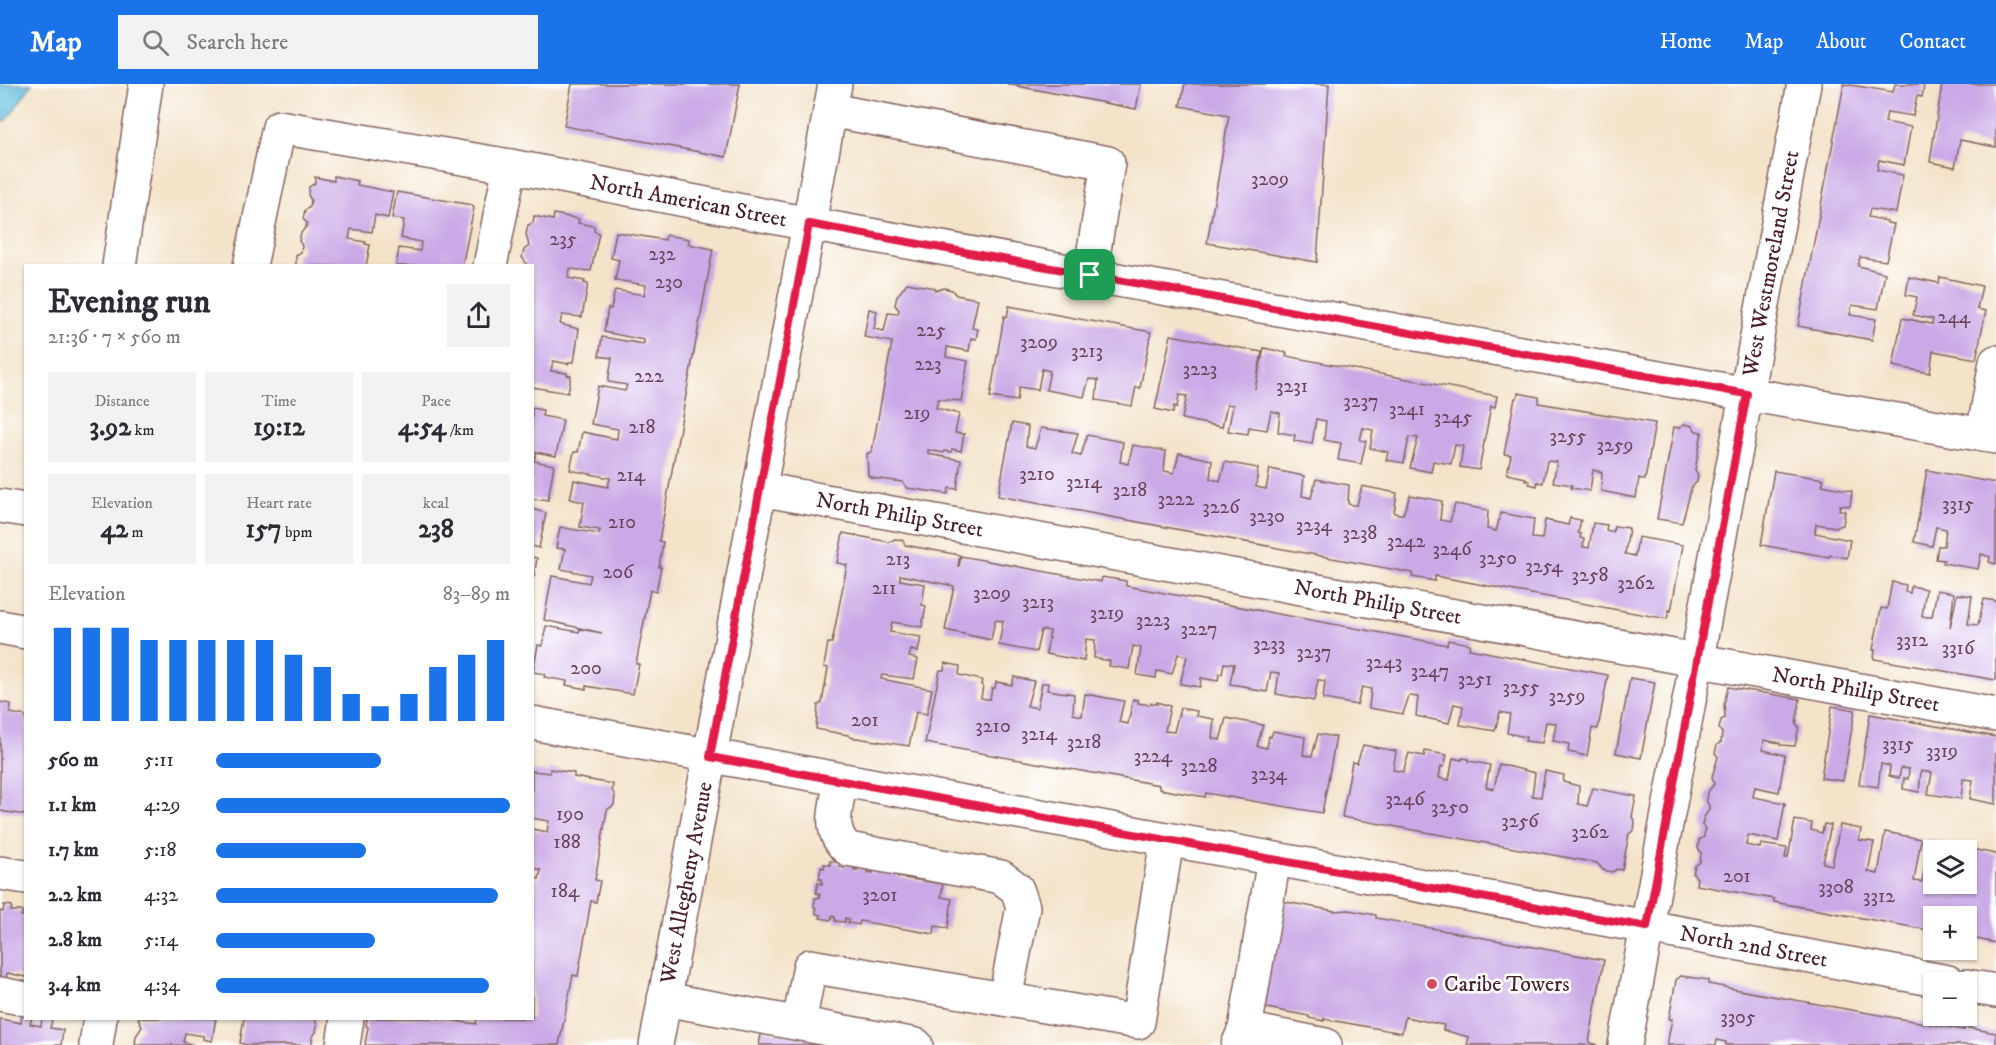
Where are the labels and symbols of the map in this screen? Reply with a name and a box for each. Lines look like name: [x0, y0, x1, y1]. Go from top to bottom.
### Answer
street label: West Westmoreland Street: [1736, 148, 1805, 380]
house number: 3209: [1251, 167, 1289, 192]
street label: North American Street: [588, 168, 789, 233]
house number: 235: [549, 227, 577, 252]
house number: 232: [648, 242, 676, 267]
pin: [1064, 249, 1115, 300]
house number: 230: [655, 270, 683, 295]
house number: 244: [1938, 305, 1971, 330]
house number: 225: [916, 318, 946, 343]
house number: 3209: [1020, 330, 1058, 355]
house number: 3213: [1071, 339, 1103, 364]
house number: 223: [914, 352, 942, 377]
house number: 3223: [1183, 357, 1217, 382]
house number: 222: [634, 364, 664, 389]
house number: 3231: [1276, 374, 1308, 399]
house number: 3237: [1343, 389, 1379, 414]
house number: 3241: [1389, 397, 1425, 422]
house number: 219: [903, 401, 931, 426]
house number: 3245: [1434, 405, 1472, 430]
house number: 218: [628, 415, 656, 440]
house number: 3255: [1549, 424, 1587, 449]
house number: 3259: [1596, 433, 1634, 458]
house number: 3210: [1019, 462, 1055, 487]
house number: 214: [617, 463, 646, 488]
house number: 3214: [1066, 470, 1103, 495]
house number: 3218: [1113, 478, 1147, 503]
street label: North Philip Street: [814, 486, 986, 543]
house number: 3222: [1158, 487, 1195, 512]
house number: 3315: [1942, 492, 1974, 517]
house number: 3226: [1202, 495, 1240, 520]
house number: 3230: [1249, 504, 1285, 529]
house number: 210: [608, 510, 636, 535]
house number: 3234: [1296, 513, 1333, 538]
house number: 3238: [1343, 521, 1377, 546]
house number: 3242: [1387, 529, 1425, 554]
house number: 3246: [1432, 537, 1472, 562]
house number: 3250: [1479, 546, 1517, 571]
house number: 213: [886, 547, 910, 572]
house number: 3254: [1525, 554, 1563, 579]
house number: 206: [603, 560, 634, 585]
house number: 3258: [1571, 563, 1609, 588]
house number: 3262: [1617, 571, 1655, 596]
street label: North Philip Street: [1292, 573, 1464, 631]
house number: 211: [872, 576, 896, 601]
house number: 3209: [973, 581, 1011, 606]
house number: 3213: [1022, 590, 1054, 615]
house number: 3219: [1090, 601, 1124, 626]
house number: 3223: [1136, 608, 1170, 633]
house number: 3227: [1180, 617, 1218, 642]
house number: 3312: [1896, 628, 1928, 653]
house number: 3233: [1253, 632, 1285, 657]
house number: 3316: [1942, 636, 1975, 661]
house number: 3237: [1296, 640, 1332, 665]
house number: 3243: [1366, 650, 1402, 675]
house number: 200: [570, 656, 602, 681]
house number: 3247: [1411, 659, 1449, 684]
street label: North Philip Street: [1770, 661, 1942, 718]
house number: 3251: [1458, 667, 1492, 692]
house number: 3255: [1502, 675, 1540, 700]
house number: 3259: [1548, 684, 1586, 709]
house number: 201: [851, 708, 879, 733]
house number: 3210: [975, 714, 1011, 739]
house number: 3214: [1021, 722, 1058, 747]
house number: 3218: [1067, 730, 1101, 755]
house number: 3315: [1882, 732, 1914, 757]
house number: 3319: [1926, 739, 1958, 764]
house number: 3224: [1134, 744, 1173, 769]
house number: 3228: [1180, 754, 1218, 779]
house number: 3234: [1251, 762, 1288, 787]
street label: West Allegheny Avenue: [654, 780, 718, 987]
house number: 3246: [1385, 787, 1425, 812]
house number: 3250: [1431, 795, 1469, 820]
house number: 190: [556, 802, 584, 827]
house number: 3256: [1501, 809, 1539, 834]
house number: 3262: [1571, 820, 1609, 845]
house number: 188: [553, 830, 581, 855]
house number: 201: [1723, 864, 1751, 889]
house number: 3308: [1818, 875, 1854, 900]
house number: 184: [551, 879, 580, 904]
house number: 3201: [862, 883, 898, 908]
house number: 3312: [1863, 884, 1895, 909]
street label: North 2nd Street: [1678, 920, 1830, 973]
place label: Caribe Towers: [1444, 971, 1570, 998]
marker: Caribe Towers: [1425, 977, 1439, 991]
house number: 3305: [1720, 1005, 1756, 1030]

